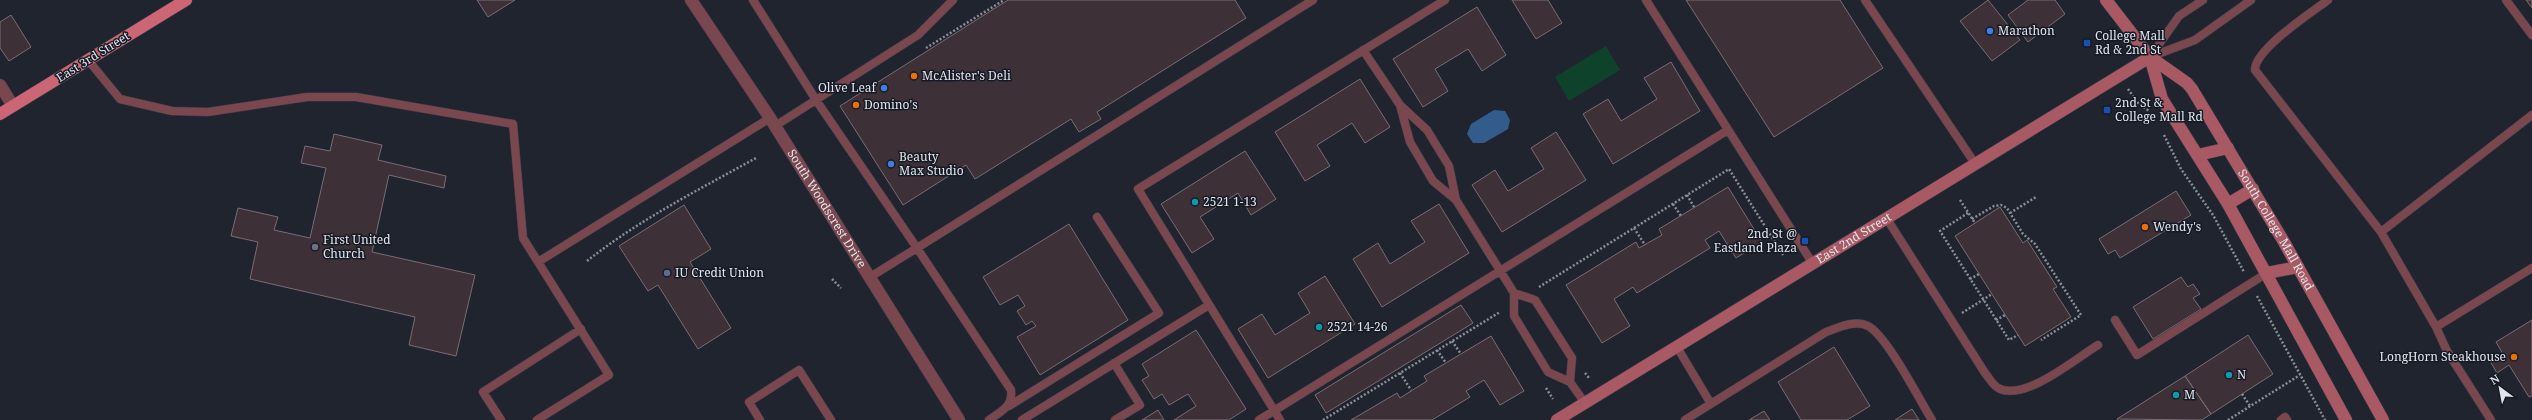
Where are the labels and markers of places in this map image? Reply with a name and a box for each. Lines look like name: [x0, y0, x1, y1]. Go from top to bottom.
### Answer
place label: Marathon: [1998, 22, 2055, 39]
marker: Marathon: [1985, 26, 1995, 36]
place label: College Mall Rd & 2nd St: [2095, 27, 2165, 58]
marker: College Mall Rd & 2nd St: [2082, 38, 2092, 48]
place label: McAlister's Deli: [922, 67, 1011, 84]
marker: McAlister's Deli: [909, 71, 919, 81]
place label: Olive Leaf: [818, 79, 878, 96]
marker: Olive Leaf: [879, 83, 889, 93]
place label: 2nd St & College Mall Rd: [2115, 94, 2204, 125]
place label: Domino's: [864, 96, 918, 113]
marker: Domino's: [851, 100, 861, 110]
marker: 2nd St & College Mall Rd: [2102, 105, 2112, 115]
place label: Beauty Max Studio: [899, 148, 964, 179]
marker: Beauty Max Studio: [886, 159, 896, 169]
place label: 2521 1-13: [1203, 193, 1257, 210]
marker: 2521 1-13: [1190, 197, 1200, 207]
place label: Wendy's: [2153, 218, 2201, 235]
marker: Wendy's: [2140, 222, 2150, 232]
place label: 2nd St @ Eastland Plaza: [1714, 225, 1797, 256]
place label: First United Church: [323, 231, 391, 262]
marker: 2nd St @ Eastland Plaza: [1800, 236, 1810, 246]
marker: First United Church: [310, 242, 320, 252]
place label: IU Credit Union: [675, 264, 764, 281]
marker: IU Credit Union: [662, 268, 672, 278]
place label: 2521 14-26: [1327, 318, 1388, 335]
marker: 2521 14-26: [1314, 322, 1324, 332]
place label: LongHorn Steakhouse: [2380, 348, 2506, 365]
marker: LongHorn Steakhouse: [2509, 352, 2519, 362]
place label: N: [2237, 366, 2246, 383]
marker: N: [2224, 370, 2234, 380]
place label: M: [2184, 386, 2195, 403]
marker: M: [2171, 390, 2181, 400]

